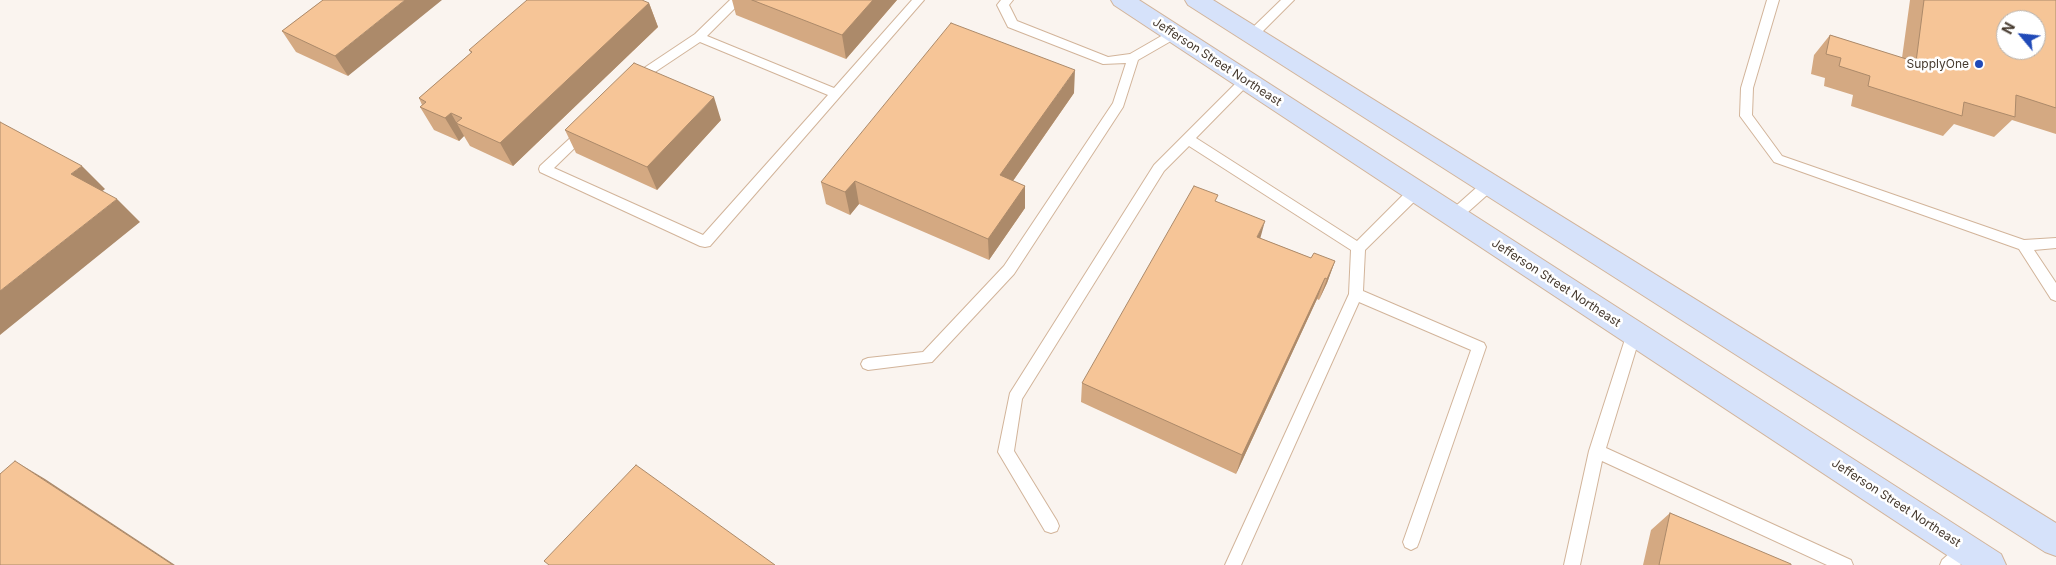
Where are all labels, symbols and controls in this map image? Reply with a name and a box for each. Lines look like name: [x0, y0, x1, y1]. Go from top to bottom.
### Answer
north arrow: [1996, 10, 2046, 60]
street label: Jefferson Street Northeast: [1150, 15, 1284, 109]
text: N: [1998, 19, 2018, 37]
place label: SupplyOne: [1907, 57, 1969, 71]
marker: SupplyOne: [1973, 58, 1985, 70]
street label: Jefferson Street Northeast: [1489, 236, 1623, 330]
street label: Jefferson Street Northeast: [1829, 456, 1963, 550]

